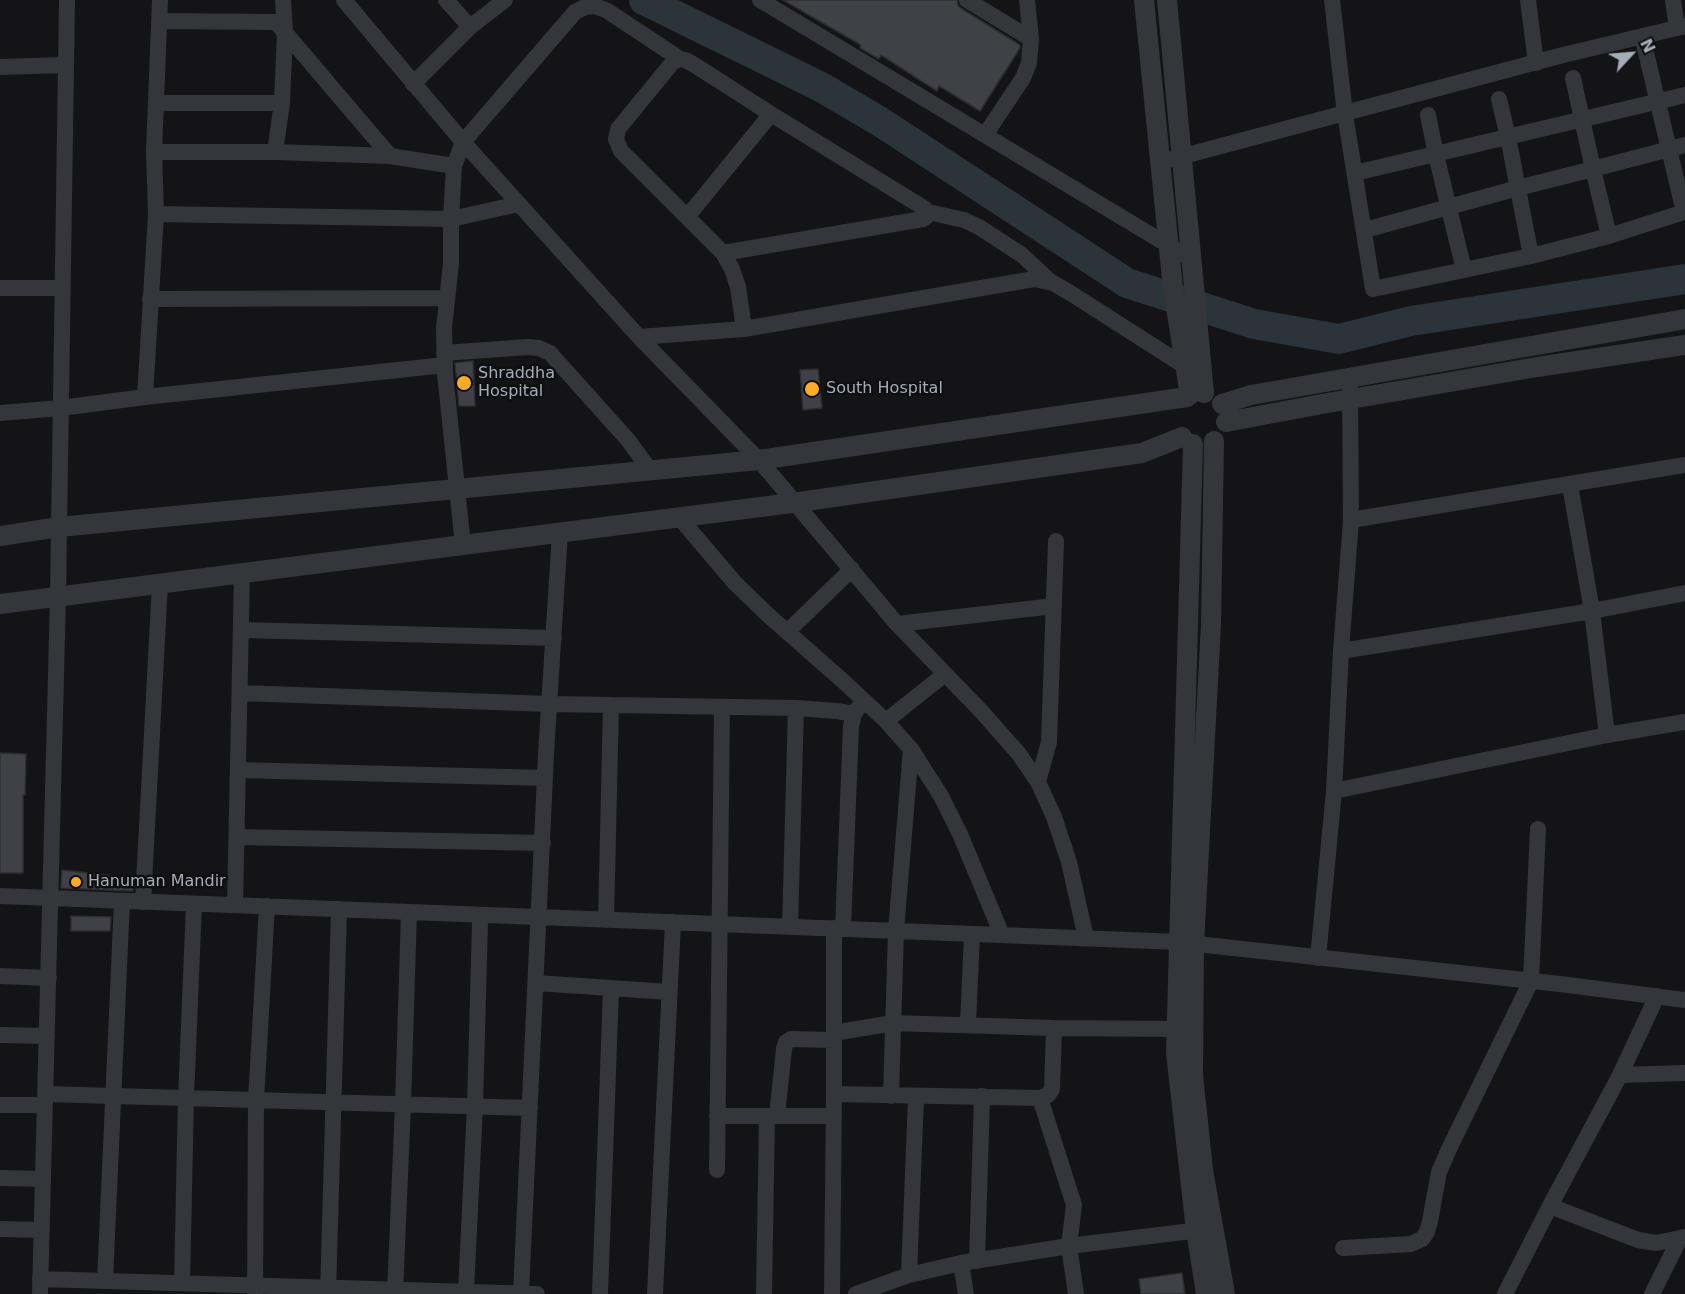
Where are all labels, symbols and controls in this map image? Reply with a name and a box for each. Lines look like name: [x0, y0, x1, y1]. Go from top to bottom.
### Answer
north arrow: [1601, 24, 1661, 84]
text: N: [1636, 36, 1659, 56]
place label: Shraddha Hospital: [478, 364, 555, 402]
marker: Shraddha Hospital: [455, 374, 473, 392]
place label: South Hospital: [826, 379, 943, 399]
marker: South Hospital: [803, 380, 821, 398]
place label: Hanuman Mandir: [88, 872, 226, 892]
marker: Hanuman Mandir: [69, 875, 83, 889]

